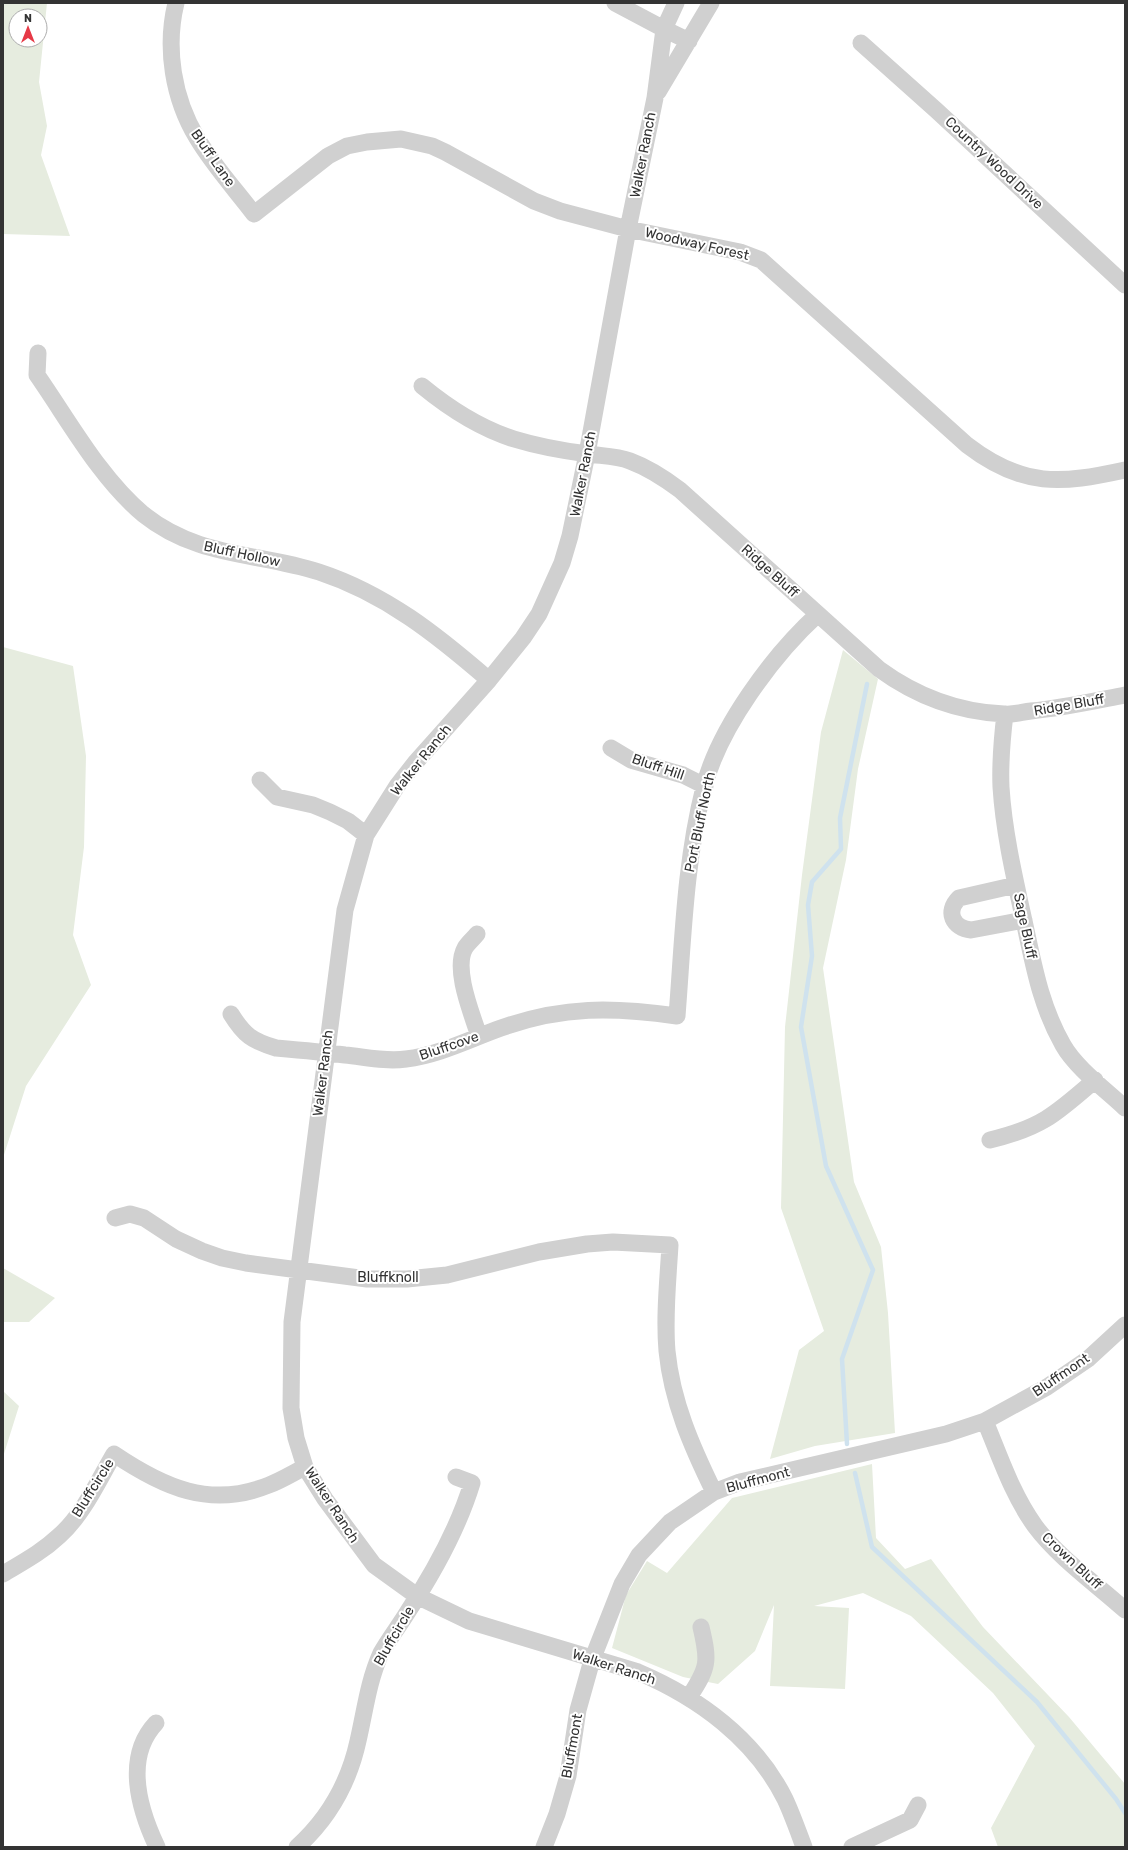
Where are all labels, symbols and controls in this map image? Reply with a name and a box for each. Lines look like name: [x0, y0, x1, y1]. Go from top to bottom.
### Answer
north arrow: [8, 8, 48, 48]
text: N: [24, 12, 32, 25]
street label: Walker Ranch: [626, 111, 660, 199]
street label: Country Wood Drive: [941, 113, 1047, 213]
street label: Bluff Lane: [187, 126, 239, 190]
street label: Woodway Forest: [643, 224, 751, 264]
street label: Walker Ranch: [566, 430, 600, 518]
street label: Bluff Hollow: [202, 538, 282, 570]
street label: Ridge Bluff: [738, 541, 802, 601]
street label: Ridge Bluff: [1032, 690, 1106, 720]
street label: Walker Ranch: [387, 721, 455, 799]
street label: Bluff Hill: [630, 750, 686, 784]
street label: Port Bluff North: [681, 770, 719, 874]
street label: Sage Bluff: [1010, 892, 1040, 961]
street label: Bluffcove: [417, 1028, 481, 1064]
street label: Walker Ranch: [309, 1029, 337, 1117]
street label: Bluffknoll: [357, 1269, 419, 1286]
street label: Bluffmont: [1029, 1349, 1093, 1400]
street label: Bluffcircle: [68, 1455, 118, 1520]
street label: Bluffmont: [724, 1463, 792, 1497]
street label: Walker Ranch: [301, 1464, 363, 1546]
street label: Crown Bluff: [1038, 1529, 1106, 1593]
street label: Bluffcircle: [370, 1603, 418, 1669]
street label: Walker Ranch: [570, 1646, 658, 1688]
street label: Bluffmont: [558, 1712, 586, 1780]

